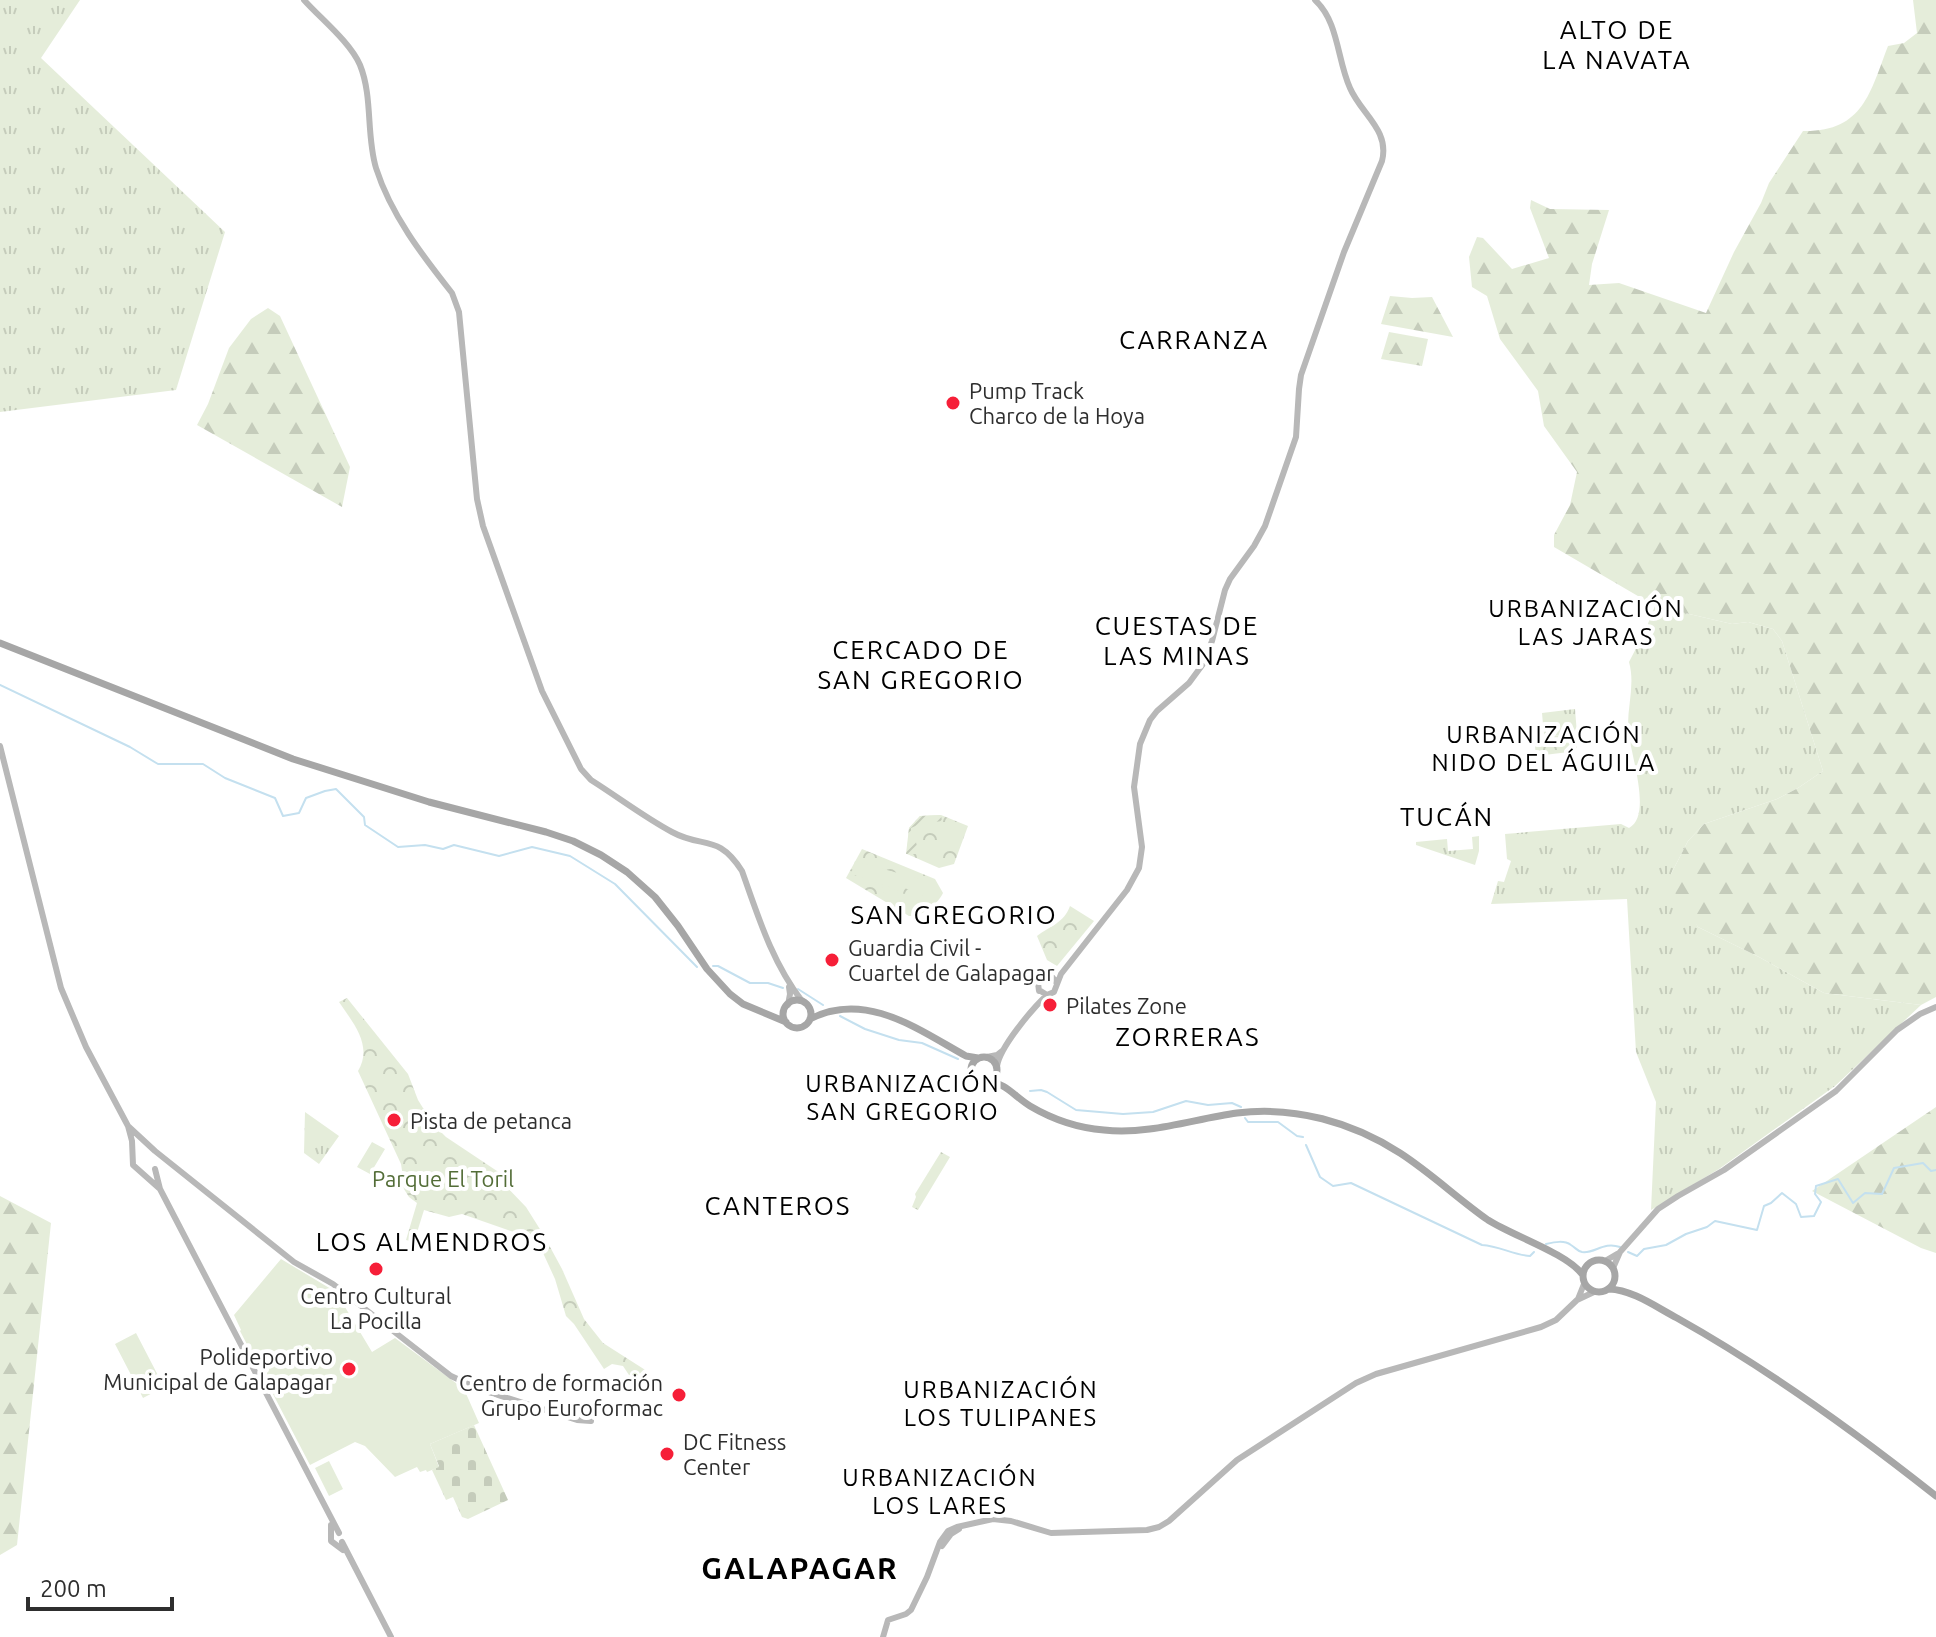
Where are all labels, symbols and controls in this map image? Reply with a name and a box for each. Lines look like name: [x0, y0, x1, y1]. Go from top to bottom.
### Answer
district label: ALTO DE LA NAVATA: [1542, 15, 1692, 74]
district label: CARRANZA: [1119, 325, 1269, 354]
place label: Pump Track Charco de la Hoya: [969, 378, 1145, 428]
marker: Pump Track Charco de la Hoya: [944, 394, 962, 412]
district label: URBANIZACIÓN LAS JARAS: [1488, 594, 1684, 650]
district label: CUESTAS DE LAS MINAS: [1095, 611, 1259, 670]
district label: CERCADO DE SAN GREGORIO: [817, 635, 1025, 694]
district label: URBANIZACIÓN NIDO DEL ÁGUILA: [1432, 720, 1656, 776]
district label: TUCÁN: [1400, 801, 1494, 831]
district label: SAN GREGORIO: [850, 900, 1058, 929]
place label: Guardia Civil - Cuartel de Galapagar: [848, 935, 1055, 985]
marker: Guardia Civil - Cuartel de Galapagar: [823, 951, 841, 969]
place label: Pilates Zone: [1066, 993, 1187, 1018]
marker: Pilates Zone: [1041, 996, 1059, 1014]
district label: ZORRERAS: [1115, 1022, 1261, 1051]
district label: URBANIZACIÓN SAN GREGORIO: [805, 1069, 1001, 1125]
place label: Pista de petanca: [410, 1108, 572, 1133]
marker: Pista de petanca: [385, 1111, 403, 1129]
park label: Parque El Toril: [372, 1166, 514, 1191]
district label: CANTEROS: [704, 1191, 852, 1220]
district label: LOS ALMENDROS: [316, 1227, 548, 1256]
marker: Centro Cultural La Pocilla: [367, 1260, 385, 1278]
place label: Centro Cultural La Pocilla: [300, 1283, 452, 1333]
place label: Polideportivo Municipal de Galapagar: [103, 1344, 334, 1394]
marker: Polideportivo Municipal de Galapagar: [340, 1360, 358, 1378]
place label: Centro de formación Grupo Euroformac: [459, 1370, 663, 1420]
district label: URBANIZACIÓN LOS TULIPANES: [903, 1375, 1099, 1431]
marker: Centro de formación Grupo Euroformac: [670, 1386, 688, 1404]
place label: DC Fitness Center: [683, 1429, 786, 1479]
marker: DC Fitness Center: [658, 1445, 676, 1463]
district label: URBANIZACIÓN LOS LARES: [842, 1463, 1038, 1519]
district label: GALAPAGAR: [701, 1551, 899, 1585]
scale bar: [28, 1561, 172, 1611]
text: 200 m: [40, 1575, 107, 1602]

